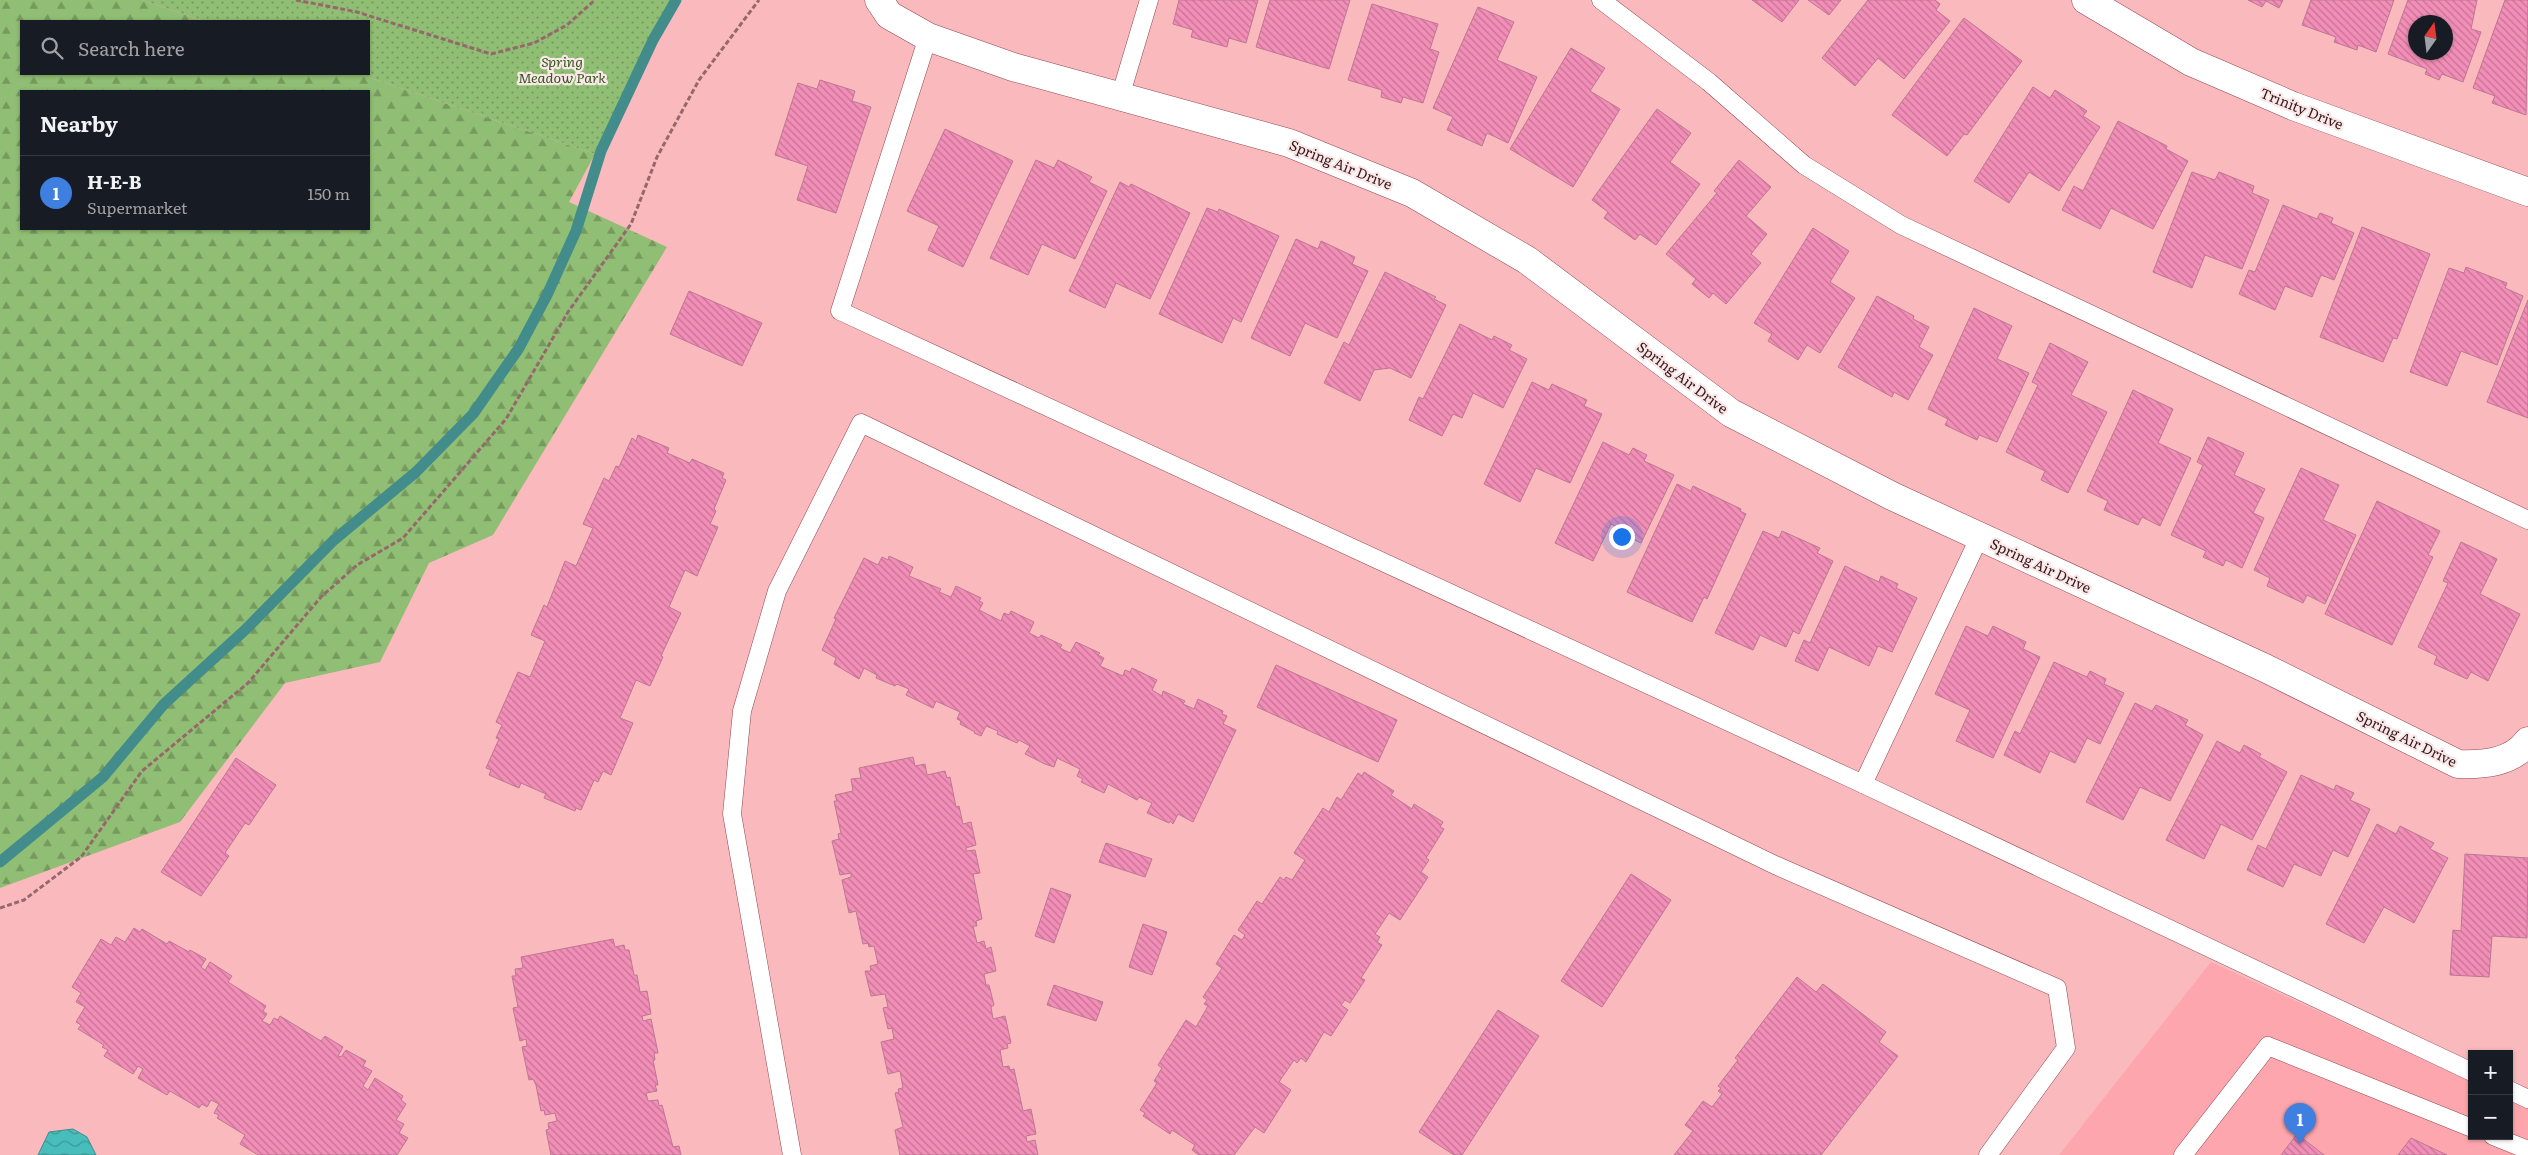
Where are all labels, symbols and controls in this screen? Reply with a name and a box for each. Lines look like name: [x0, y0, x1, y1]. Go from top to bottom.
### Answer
north arrow: [2408, 15, 2453, 60]
search box: [20, 20, 370, 75]
icon: search: [38, 34, 66, 62]
text: Search here: [78, 34, 185, 62]
park label: Spring Meadow Park: [518, 51, 606, 87]
street label: Trinity Drive: [2257, 82, 2347, 134]
text: Nearby: [40, 107, 118, 138]
street label: Spring Air Drive: [1287, 134, 1395, 194]
text: H-E-B: [87, 167, 142, 195]
text: 1: [53, 181, 59, 205]
text: 150 m: [307, 181, 350, 205]
text: Supermarket: [87, 195, 187, 219]
street label: Spring Air Drive: [1633, 336, 1733, 418]
your location: [1609, 524, 1635, 550]
street label: Spring Air Drive: [1987, 533, 2095, 597]
street label: Spring Air Drive: [2354, 705, 2460, 771]
map controls: [2468, 1050, 2513, 1140]
button: +: [2468, 1050, 2513, 1095]
button: −: [2468, 1095, 2513, 1140]
pin: 1: [2284, 1103, 2316, 1144]

